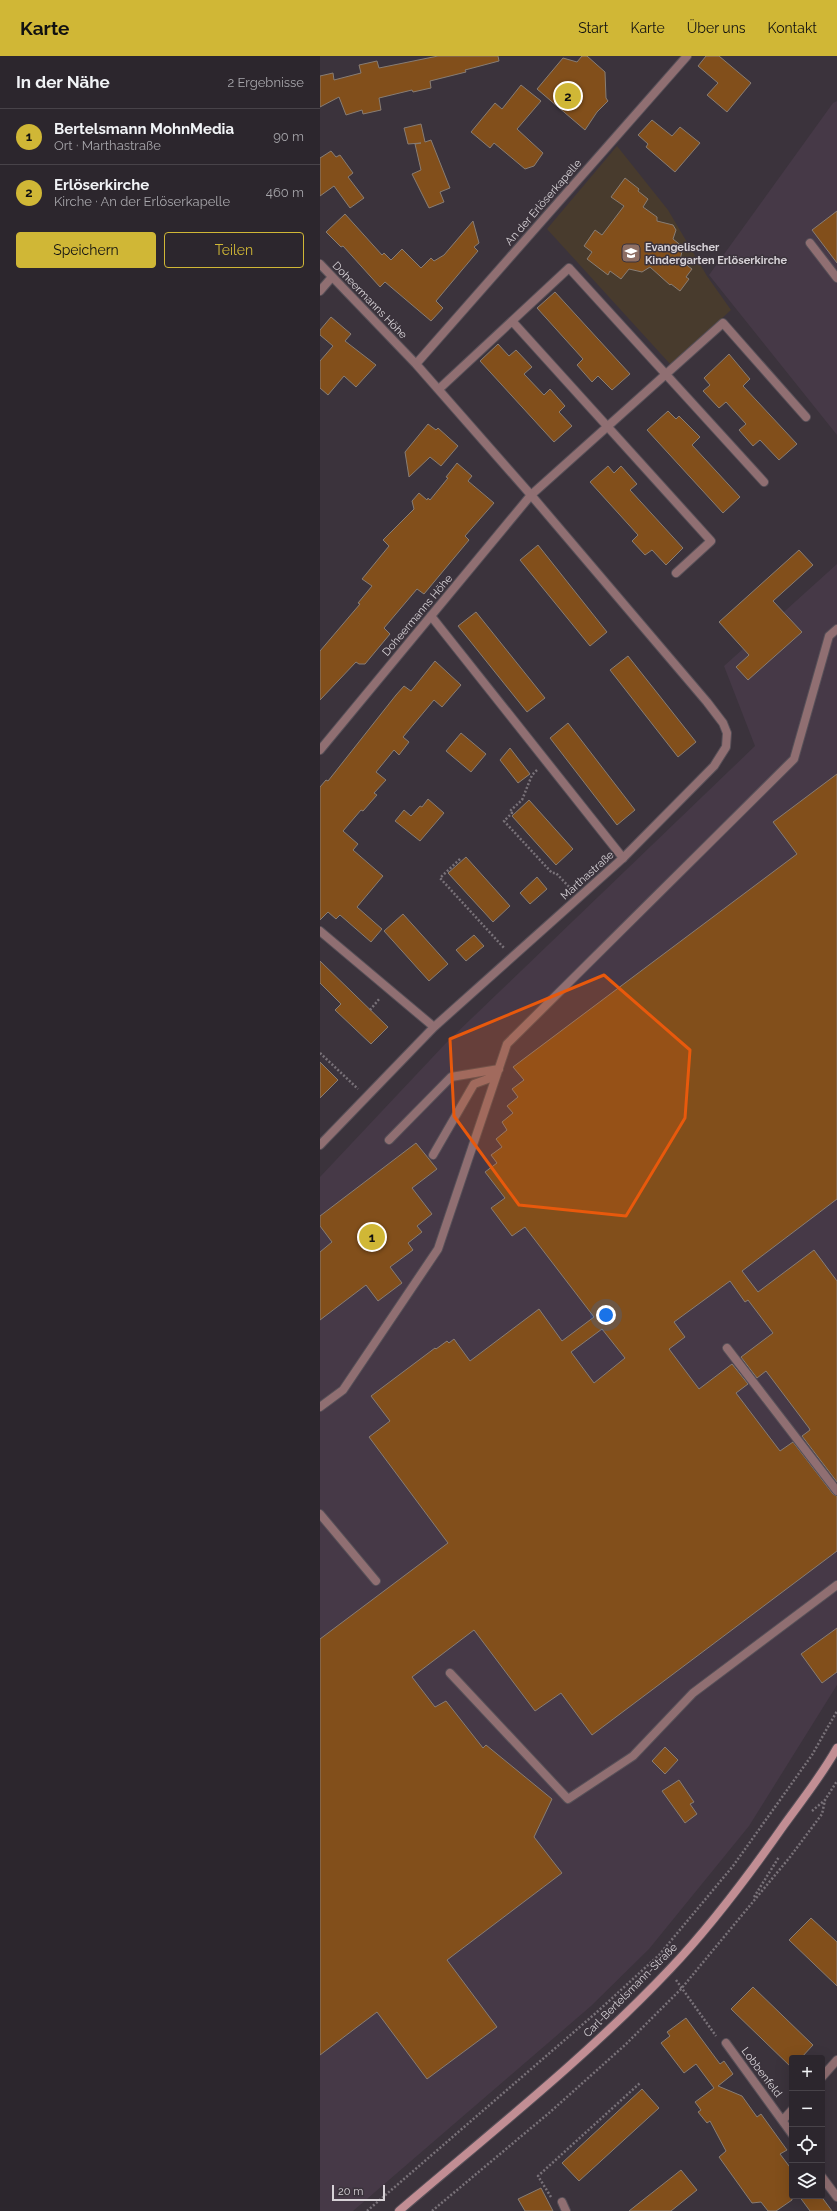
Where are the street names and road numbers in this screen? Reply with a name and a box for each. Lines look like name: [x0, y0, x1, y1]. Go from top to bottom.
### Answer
street label: An der Erlöserkapelle: [503, 156, 585, 248]
street label: Doheermanns Höhe: [330, 259, 410, 342]
street label: Doheermanns Höhe: [380, 572, 456, 659]
street label: Marthastraße: [558, 848, 617, 903]
street label: Carl-Bertelsmann-Straße: [581, 1940, 680, 2040]
street label: Lobbenfeld: [739, 2045, 785, 2100]

